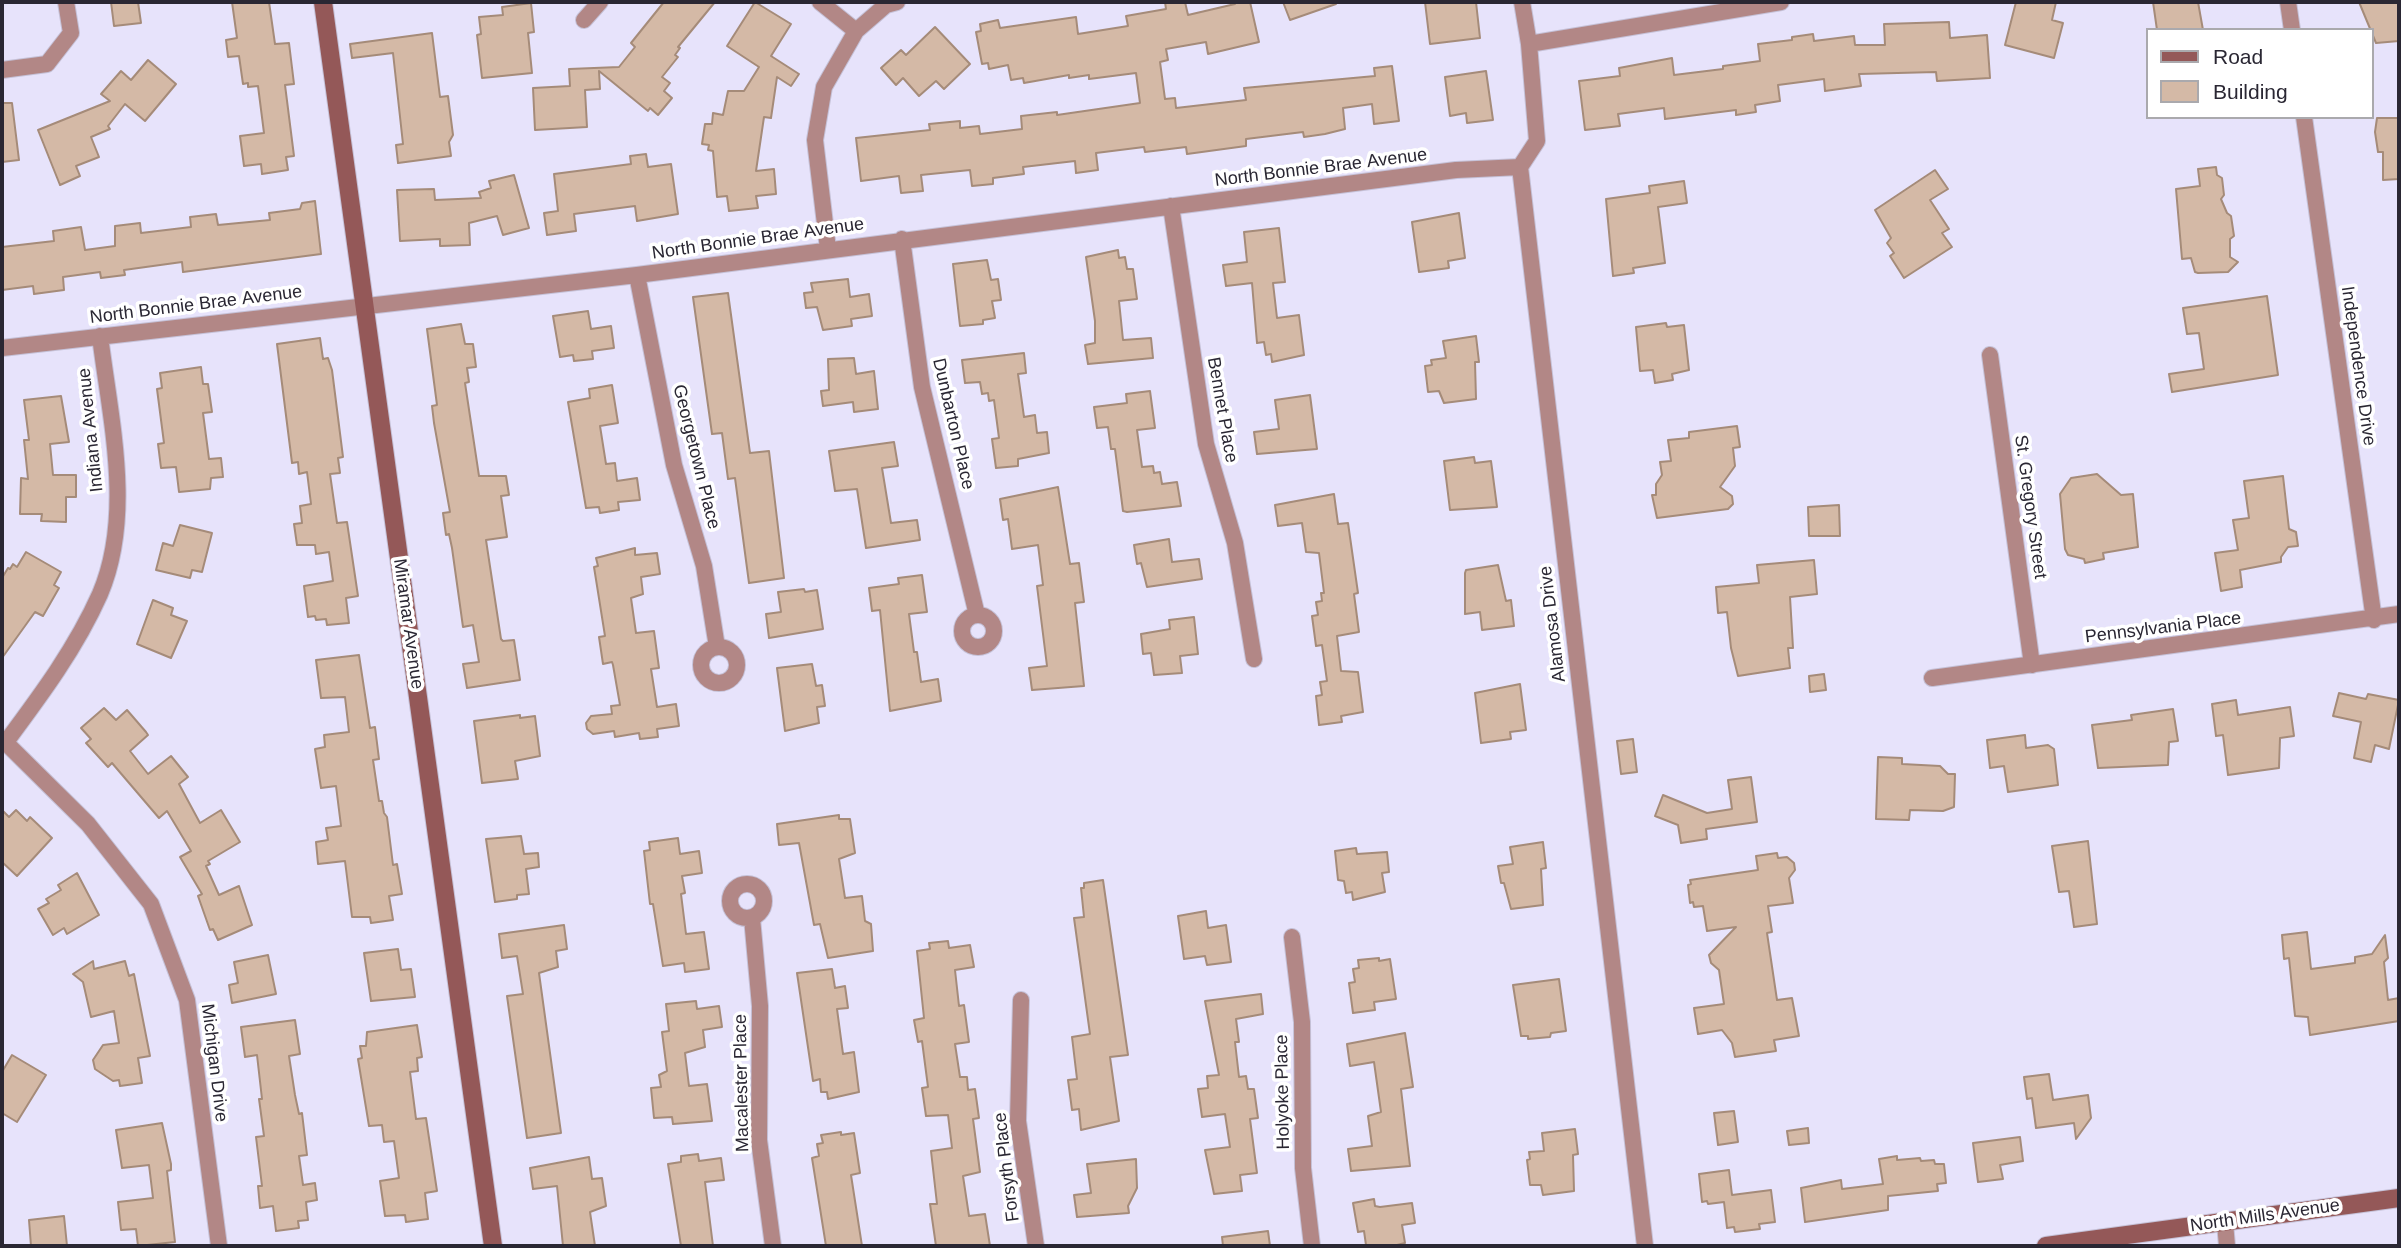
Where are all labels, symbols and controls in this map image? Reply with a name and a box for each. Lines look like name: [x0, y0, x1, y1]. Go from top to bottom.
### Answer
legend: [2146, 28, 2373, 119]
text: Road: [2213, 45, 2263, 68]
text: Building: [2213, 80, 2288, 103]
street label: North Bonnie Brae Avenue: [1214, 144, 1428, 192]
street label: North Bonnie Brae Avenue: [651, 213, 865, 265]
street label: North Bonnie Brae Avenue: [89, 281, 303, 329]
street label: Independence Drive: [2336, 285, 2380, 447]
street label: Bennet Place: [1202, 355, 1242, 465]
street label: Dunbarton Place: [927, 356, 979, 492]
street label: Indiana Avenue: [74, 367, 108, 493]
street label: Georgetown Place: [668, 383, 724, 531]
street label: St. Gregory Street: [2009, 434, 2051, 580]
street label: Miramar Avenue: [388, 557, 428, 691]
street label: Alamosa Drive: [1535, 565, 1571, 683]
street label: Pennsylvania Place: [2084, 608, 2242, 648]
street label: Michigan Drive: [196, 1003, 232, 1123]
street label: Macalester Place: [730, 1014, 754, 1152]
street label: Holyoke Place: [1271, 1034, 1295, 1150]
street label: Forsyth Place: [990, 1111, 1024, 1223]
street label: North Mills Avenue: [2189, 1195, 2341, 1237]

